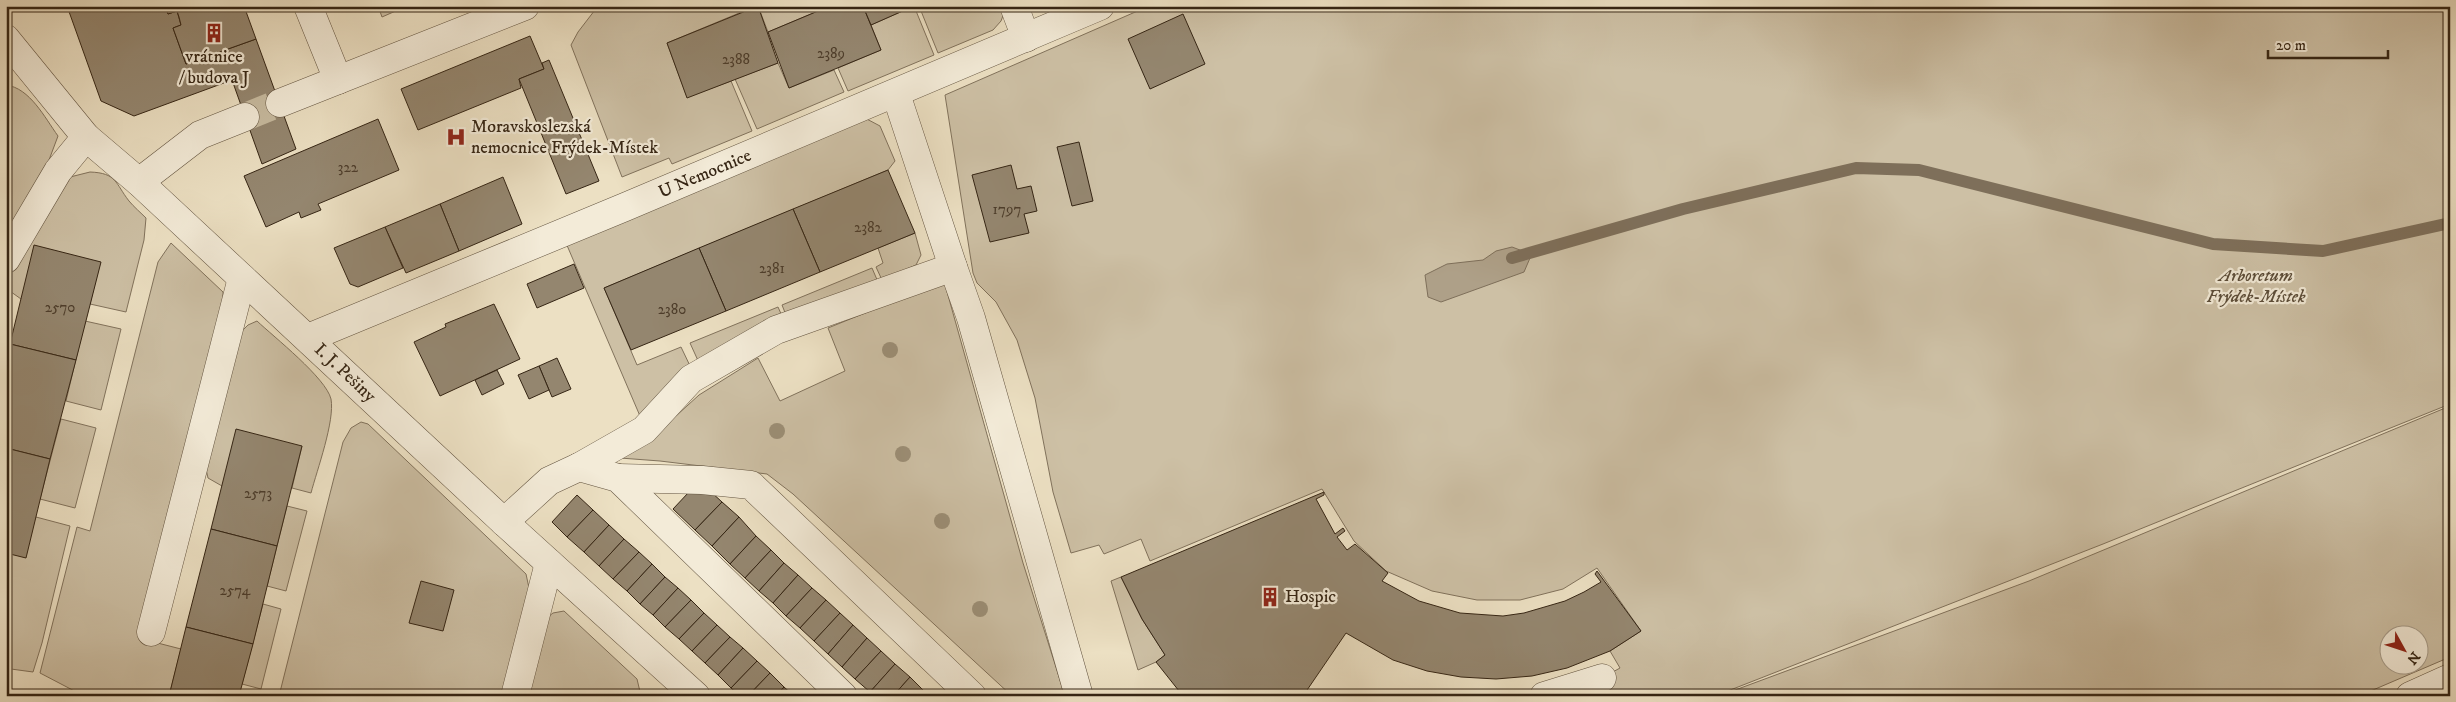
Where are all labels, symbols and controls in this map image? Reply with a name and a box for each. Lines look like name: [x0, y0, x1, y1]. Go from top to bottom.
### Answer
building icon: vrátnice / budova J: [203, 22, 225, 44]
scale bar: [2268, 28, 2388, 60]
text: 20 m: [2276, 36, 2306, 55]
house number: 2389: [817, 44, 845, 63]
place label: vrátnice / budova J: [179, 46, 249, 89]
house number: 2388: [722, 50, 750, 69]
place label: Moravskoslezská nemocnice Frýdek-Místek: [471, 116, 658, 159]
hospital icon: Moravskoslezská nemocnice Frýdek-Místek: [445, 126, 467, 148]
street label: U Nemocnice: [655, 145, 755, 203]
house number: 322: [338, 158, 359, 177]
house number: 1797: [993, 200, 1021, 219]
house number: 2382: [854, 218, 883, 237]
house number: 2381: [759, 259, 785, 278]
park label: Arboretum Frýdek-Místek: [2207, 265, 2306, 308]
house number: 2570: [45, 298, 75, 317]
house number: 2380: [658, 300, 686, 319]
street label: I. J. Pešiny: [309, 339, 381, 407]
house number: 2573: [244, 484, 272, 503]
house number: 2574: [219, 581, 251, 600]
building icon: Hospic: [1259, 586, 1281, 608]
place label: Hospic: [1285, 586, 1336, 608]
north arrow: [2378, 624, 2428, 674]
text: N: [2402, 648, 2424, 668]

